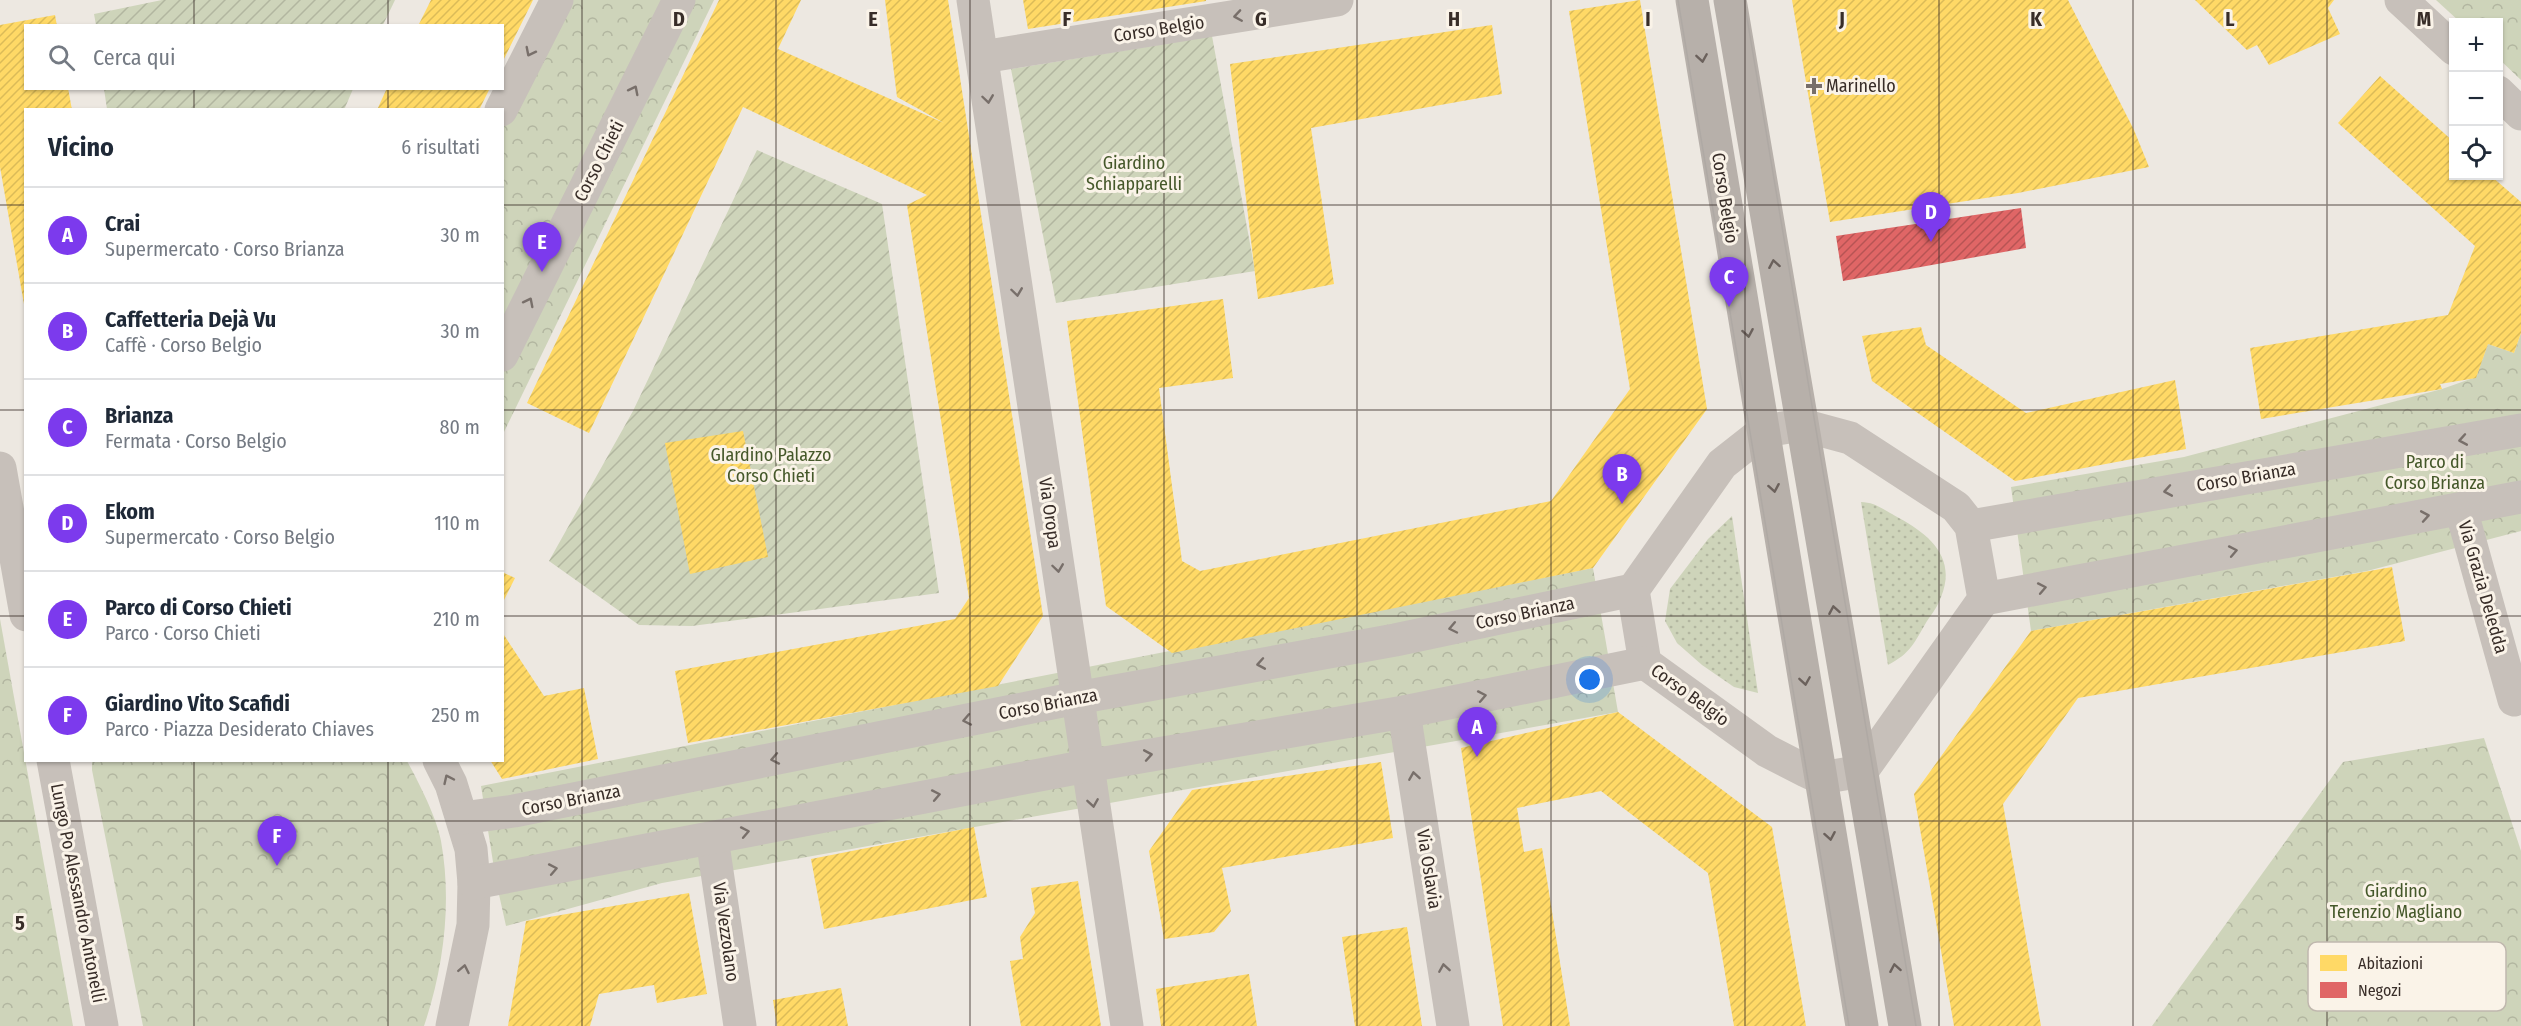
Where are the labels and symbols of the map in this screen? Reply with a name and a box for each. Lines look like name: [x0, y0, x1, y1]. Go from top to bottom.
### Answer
text: D: [673, 7, 685, 31]
text: E: [868, 7, 878, 31]
text: F: [1063, 7, 1072, 31]
text: G: [1255, 7, 1267, 31]
text: H: [1448, 7, 1460, 31]
text: I: [1645, 7, 1651, 31]
text: J: [1838, 7, 1845, 31]
text: K: [2030, 7, 2042, 31]
text: L: [2225, 7, 2235, 31]
text: M: [2417, 7, 2431, 31]
one-way arrow: [1233, 9, 1243, 22]
street label: Corso Belgio: [1112, 11, 1206, 47]
one-way arrow: [526, 46, 538, 57]
one-way arrow: [1695, 52, 1708, 62]
place label: Marinello: [1826, 75, 1896, 97]
marker: Marinello: [1807, 79, 1821, 93]
one-way arrow: [627, 86, 639, 97]
one-way arrow: [982, 95, 994, 104]
street label: Corso Chieti: [569, 117, 629, 205]
street label: Corso Belgio: [1707, 151, 1743, 245]
park label: Giardino Schiapparelli: [1086, 152, 1182, 195]
pin: D: [1912, 192, 1950, 242]
pin: E: [522, 222, 562, 272]
pin: C: [1710, 258, 1748, 307]
one-way arrow: [1769, 259, 1781, 269]
one-way arrow: [1010, 288, 1022, 297]
one-way arrow: [521, 298, 533, 309]
one-way arrow: [1741, 328, 1754, 338]
one-way arrow: [2459, 433, 2468, 445]
park label: GIardino Palazzo Corso Chieti: [710, 444, 832, 487]
park label: Parco di Corso Brianza: [2385, 451, 2485, 494]
pin: B: [1602, 454, 1642, 504]
street label: Corso Brianza: [2195, 457, 2297, 497]
street label: Via Oropa: [1034, 476, 1066, 550]
one-way arrow: [1767, 484, 1779, 493]
one-way arrow: [2163, 484, 2173, 497]
one-way arrow: [2420, 510, 2430, 522]
street label: Via Grazia Deledda: [2453, 518, 2513, 656]
one-way arrow: [2229, 546, 2238, 558]
one-way arrow: [1052, 564, 1064, 573]
one-way arrow: [2036, 582, 2046, 595]
street label: Corso Brianza: [1474, 592, 1577, 634]
one-way arrow: [1828, 606, 1841, 616]
one-way arrow: [1448, 621, 1458, 634]
one-way arrow: [1257, 658, 1266, 670]
street label: Corso Belgio: [1646, 659, 1734, 731]
your location: [1575, 665, 1604, 694]
one-way arrow: [1798, 676, 1810, 686]
street label: Corso Brianza: [997, 684, 1100, 724]
one-way arrow: [1477, 690, 1487, 703]
pin: A: [1458, 708, 1496, 757]
one-way arrow: [962, 713, 972, 726]
one-way arrow: [1144, 750, 1153, 762]
one-way arrow: [771, 751, 781, 764]
one-way arrow: [1408, 771, 1421, 781]
one-way arrow: [444, 774, 456, 785]
street label: Corso Brianza: [520, 780, 623, 820]
street label: Lungo Po Alessandro Antonelli: [46, 781, 110, 1005]
one-way arrow: [931, 789, 941, 802]
one-way arrow: [1086, 798, 1098, 807]
pin: F: [258, 816, 296, 866]
one-way arrow: [739, 826, 749, 839]
street label: Via Oslavia: [1412, 828, 1446, 911]
one-way arrow: [1824, 831, 1836, 841]
one-way arrow: [548, 863, 558, 876]
park label: Giardino Terenzio Magliano: [2330, 880, 2462, 923]
street label: Via Vezzolano: [708, 881, 744, 983]
text: 5: [15, 911, 25, 935]
legend: [2308, 942, 2506, 1011]
text: Abitazioni: [2358, 954, 2423, 973]
one-way arrow: [457, 964, 470, 974]
one-way arrow: [1438, 964, 1451, 974]
one-way arrow: [1889, 964, 1902, 974]
text: Negozi: [2358, 981, 2402, 1000]

